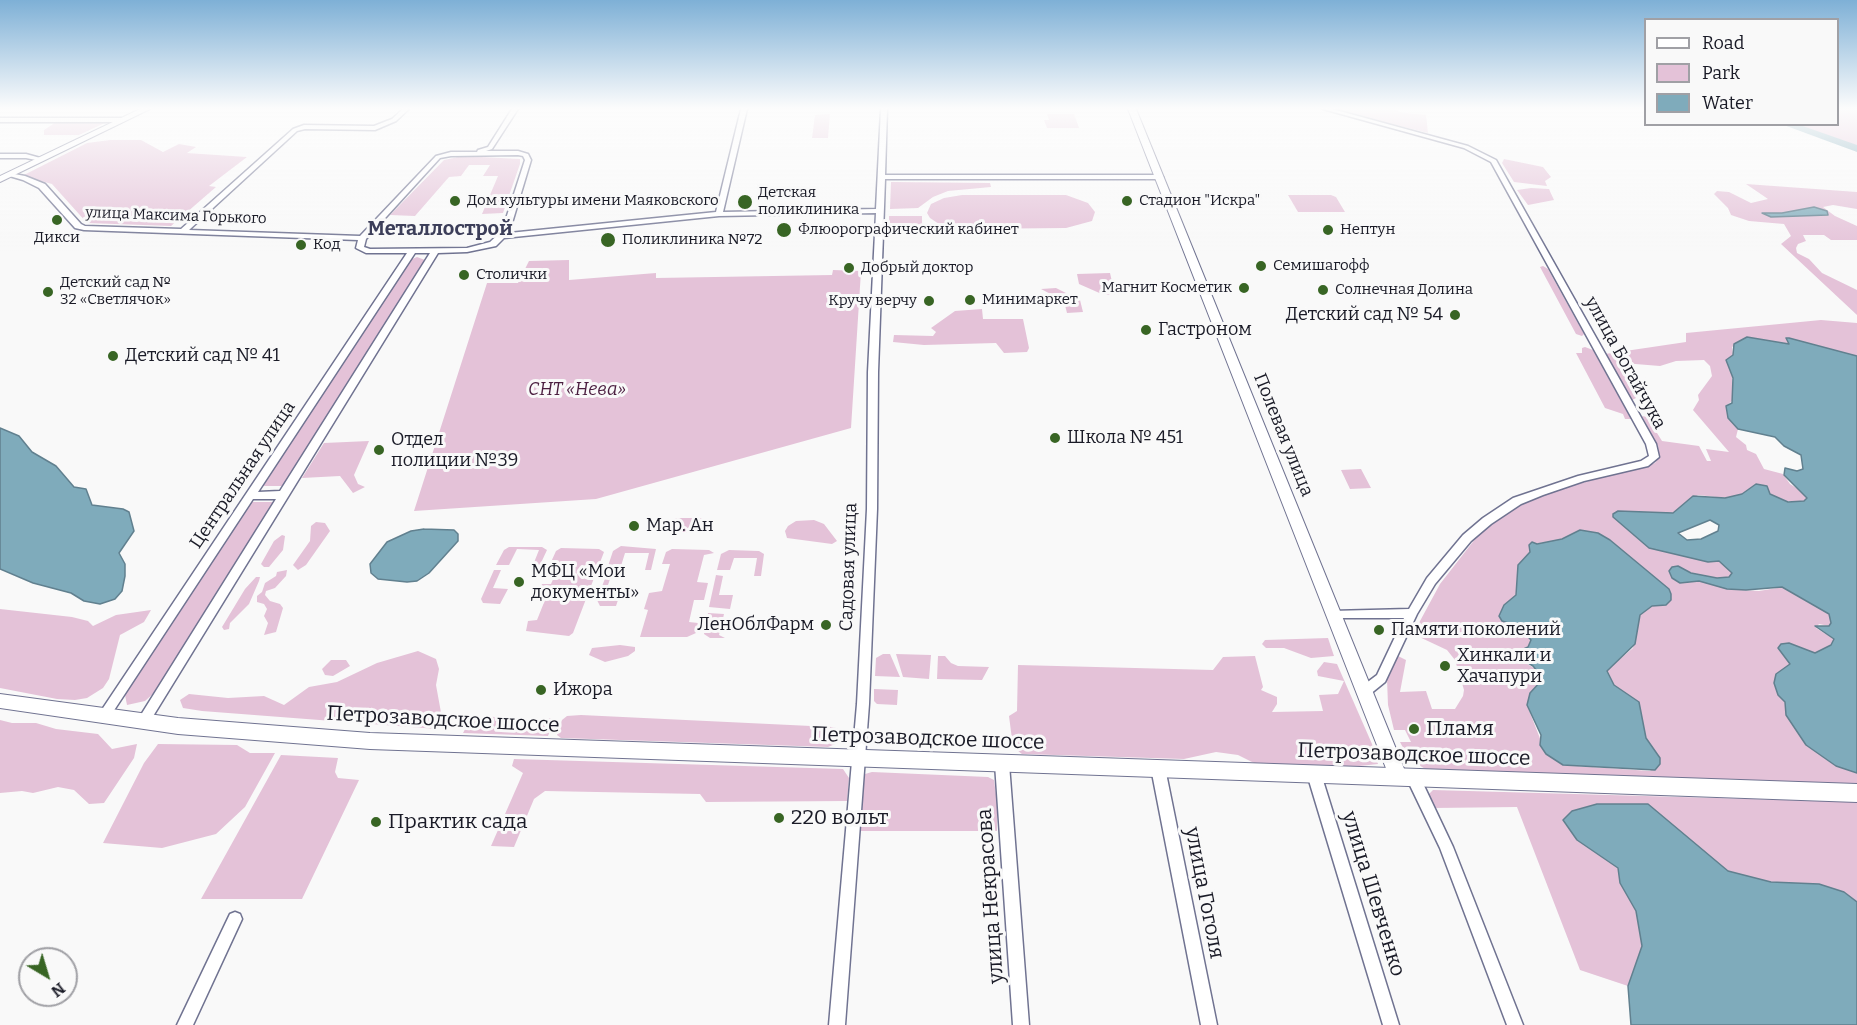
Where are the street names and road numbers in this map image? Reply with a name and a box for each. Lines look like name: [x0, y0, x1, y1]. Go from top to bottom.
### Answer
street label: улица Максима Горького: [85, 204, 267, 228]
street label: улица Богайчука: [1580, 293, 1670, 433]
street label: Полевая улица: [1248, 370, 1318, 500]
street label: Центральная улица: [186, 397, 300, 553]
street label: Садовая улица: [836, 502, 862, 632]
street label: Петрозаводское шоссе: [326, 701, 560, 739]
street label: Петрозаводское шоссе: [811, 722, 1045, 756]
street label: Петрозаводское шоссе: [1297, 738, 1531, 772]
street label: улица Некрасова: [972, 807, 1010, 985]
street label: улица Шевченко: [1336, 808, 1410, 980]
street label: улица Гоголя: [1179, 825, 1229, 961]

